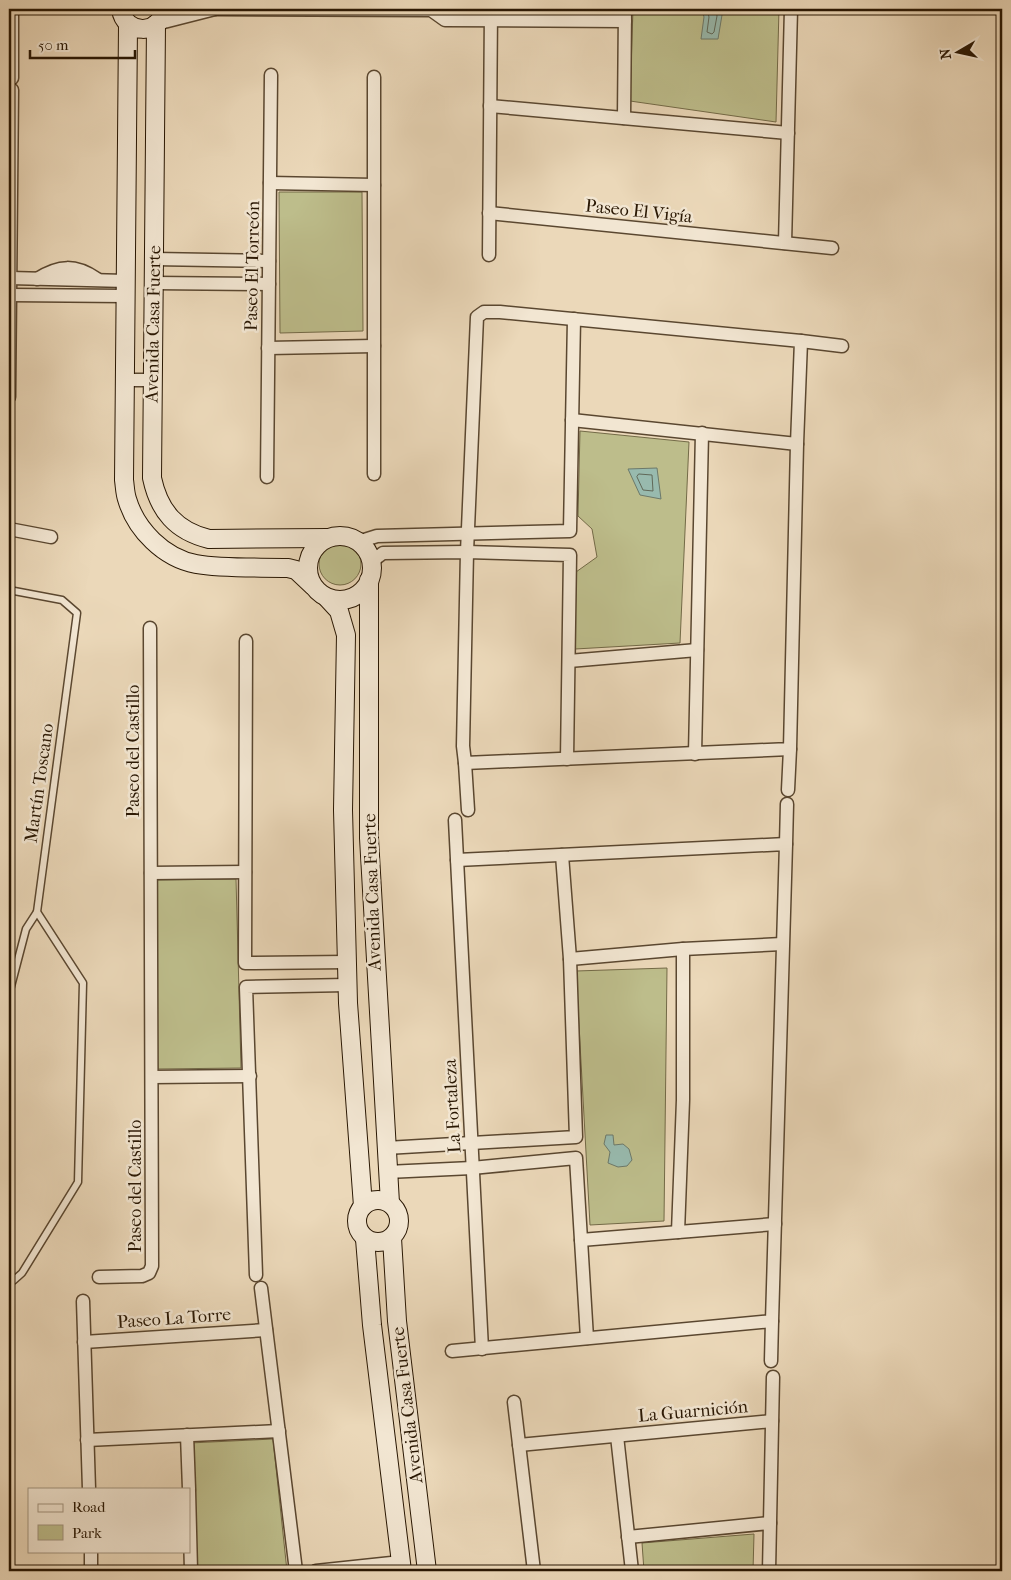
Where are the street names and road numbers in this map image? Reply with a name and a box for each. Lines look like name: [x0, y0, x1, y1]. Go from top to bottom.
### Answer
street label: Paseo El Vigía: [584, 195, 694, 228]
street label: Paseo El Torreón: [241, 200, 264, 331]
street label: Avenida Casa Fuerte: [142, 245, 165, 404]
street label: Paseo del Castillo: [123, 685, 144, 817]
street label: Martín Toscano: [21, 722, 58, 844]
street label: Avenida Casa Fuerte: [359, 813, 386, 972]
street label: La Fortaleza: [440, 1058, 465, 1154]
street label: Paseo del Castillo: [125, 1120, 146, 1252]
street label: Paseo La Torre: [116, 1304, 232, 1333]
street label: Avenida Casa Fuerte: [387, 1325, 428, 1485]
street label: La Guarnición: [637, 1396, 749, 1427]

